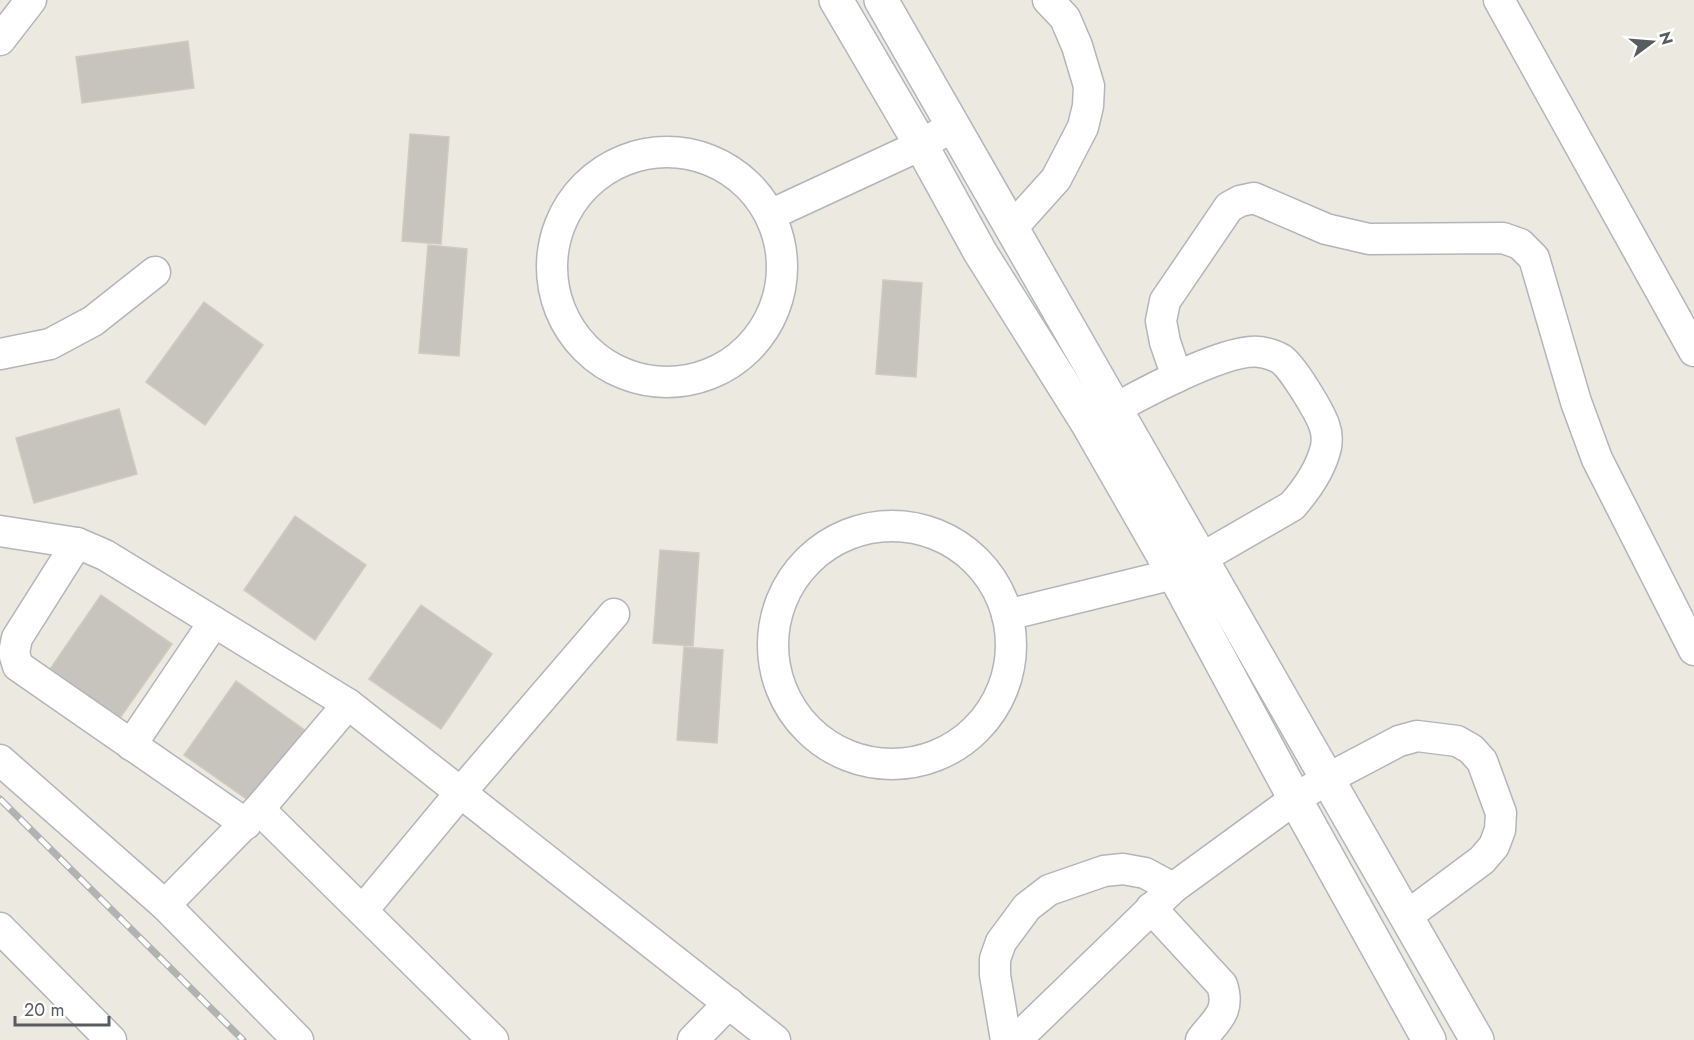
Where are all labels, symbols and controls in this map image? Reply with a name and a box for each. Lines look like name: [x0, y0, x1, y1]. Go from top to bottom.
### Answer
north arrow: [1622, 12, 1682, 72]
text: N: [1653, 29, 1679, 47]
scale bar: [15, 989, 110, 1027]
text: 20 m: [24, 997, 64, 1023]

